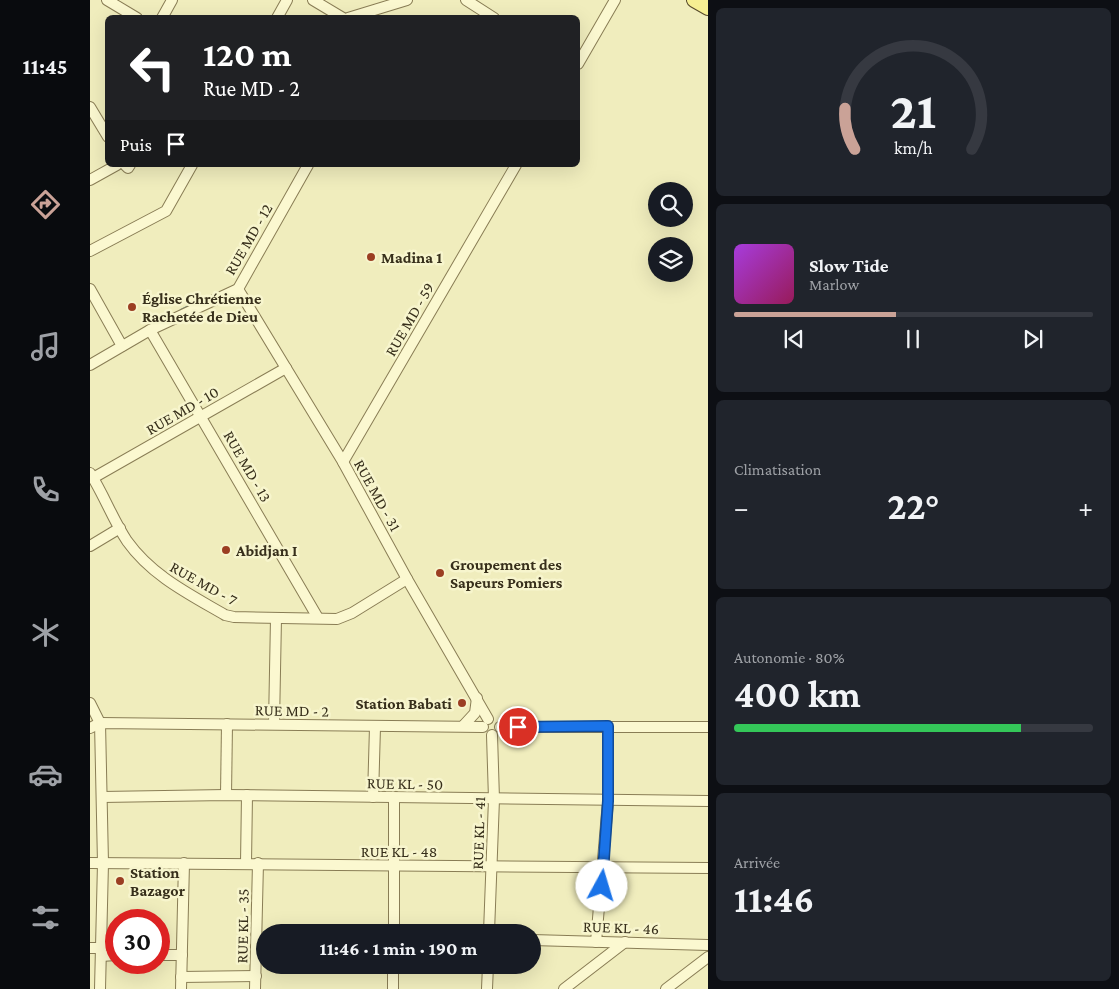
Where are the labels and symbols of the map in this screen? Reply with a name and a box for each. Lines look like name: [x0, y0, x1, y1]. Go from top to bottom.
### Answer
street label: RUE MD - 12: [221, 200, 276, 278]
place label: Madina 1: [381, 249, 442, 266]
marker: Madina 1: [365, 251, 377, 263]
street label: RUE MD - 59: [382, 280, 437, 359]
place label: Église Chrétienne Rachetée de Dieu: [142, 290, 262, 325]
marker: Église Chrétienne Rachetée de Dieu: [126, 301, 138, 313]
street label: RUE MD - 10: [143, 383, 221, 438]
street label: RUE MD - 13: [220, 428, 275, 505]
street label: RUE MD - 31: [351, 456, 404, 534]
place label: Abidjan I: [235, 542, 297, 560]
marker: Abidjan I: [220, 544, 232, 556]
place label: Groupement des Sapeurs Pomiers: [450, 556, 563, 591]
street label: RUE MD - 7: [167, 558, 241, 609]
marker: Groupement des Sapeurs Pomiers: [434, 567, 446, 579]
place label: Station Babati: [355, 695, 452, 712]
marker: Station Babati: [456, 697, 468, 709]
street label: RUE MD - 2: [255, 701, 330, 720]
pin: [497, 706, 539, 748]
street label: RUE KL - 50: [367, 774, 443, 793]
street label: RUE KL - 41: [469, 796, 488, 870]
street label: RUE KL - 48: [361, 843, 437, 860]
position arrow: [575, 859, 627, 911]
place label: Station Bazagor: [130, 864, 186, 899]
marker: Station Bazagor: [114, 875, 126, 887]
street label: RUE KL - 35: [233, 888, 252, 964]
speed limit sign: 30: [105, 909, 170, 974]
street label: RUE KL - 46: [583, 918, 659, 937]

